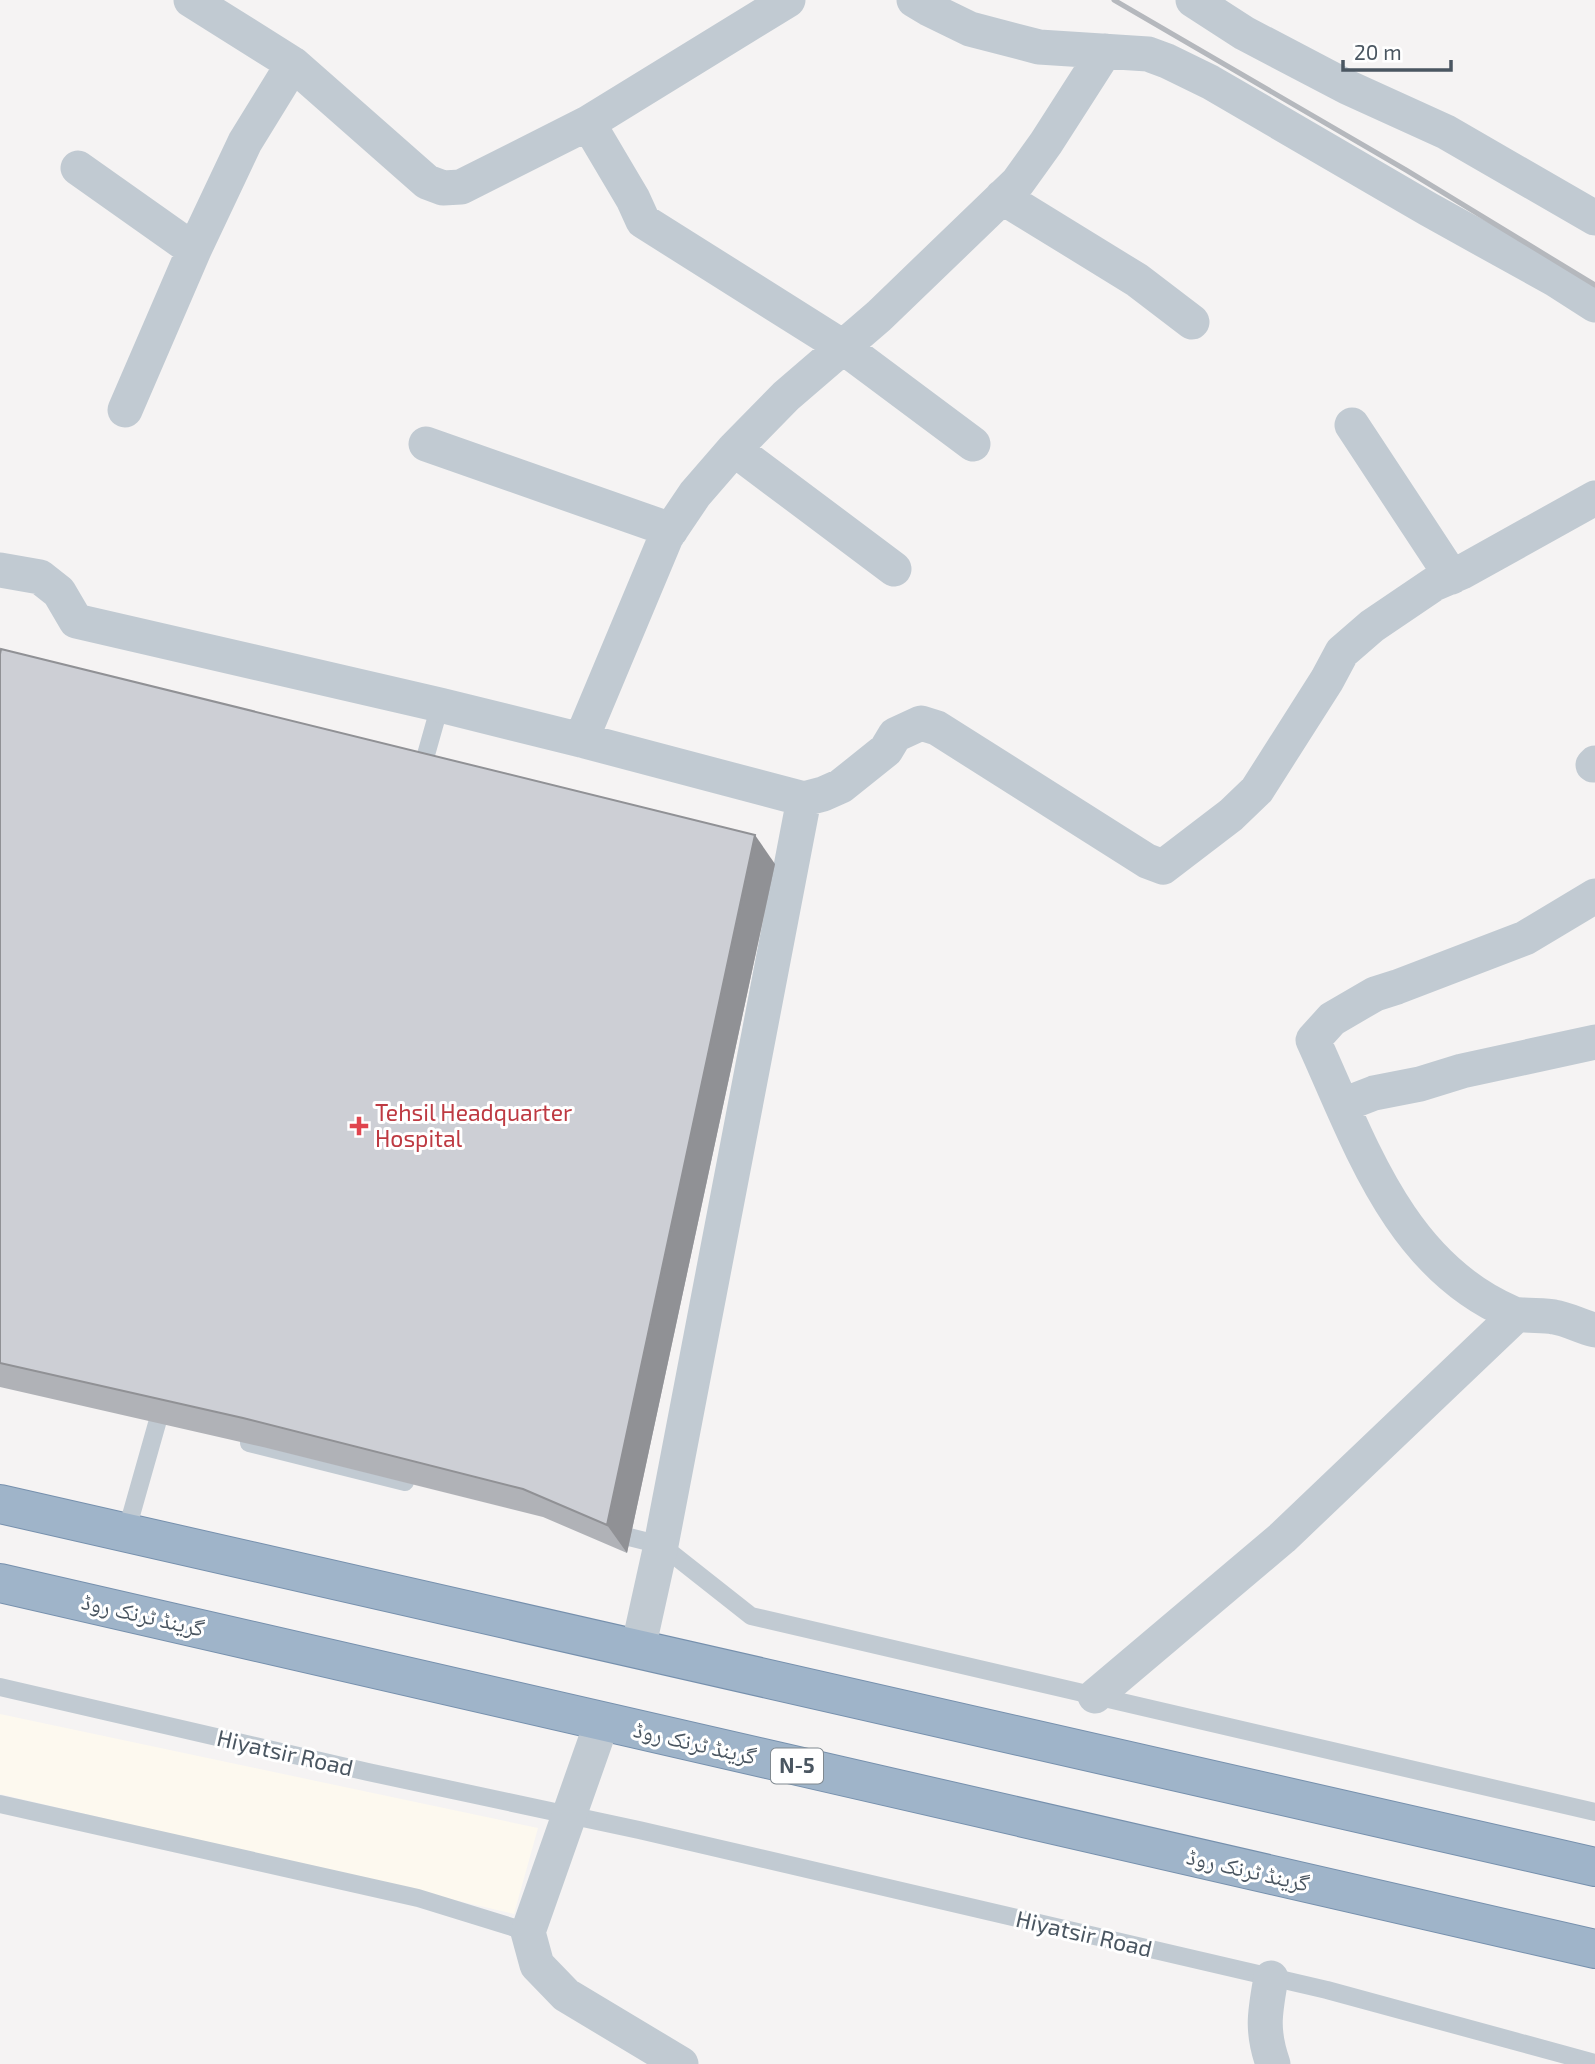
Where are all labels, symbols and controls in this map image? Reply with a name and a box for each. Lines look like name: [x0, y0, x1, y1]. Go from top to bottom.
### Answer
scale bar: [1343, 28, 1452, 72]
text: 20 m: [1354, 39, 1402, 64]
place label: Tehsil Headquarter Hospital: [375, 1098, 572, 1152]
marker: Tehsil Headquarter Hospital: [349, 1116, 369, 1136]
street label: گرینڈ ٹرنک روڈ: [79, 1586, 208, 1642]
street label: گرینڈ ٹرنک روڈ: [631, 1714, 760, 1770]
street label: Hiyatsir Road: [214, 1723, 356, 1781]
road number: N-5: [771, 1748, 823, 1784]
street label: گرینڈ ٹرنک روڈ: [1184, 1841, 1313, 1897]
street label: Hiyatsir Road: [1013, 1904, 1155, 1962]

